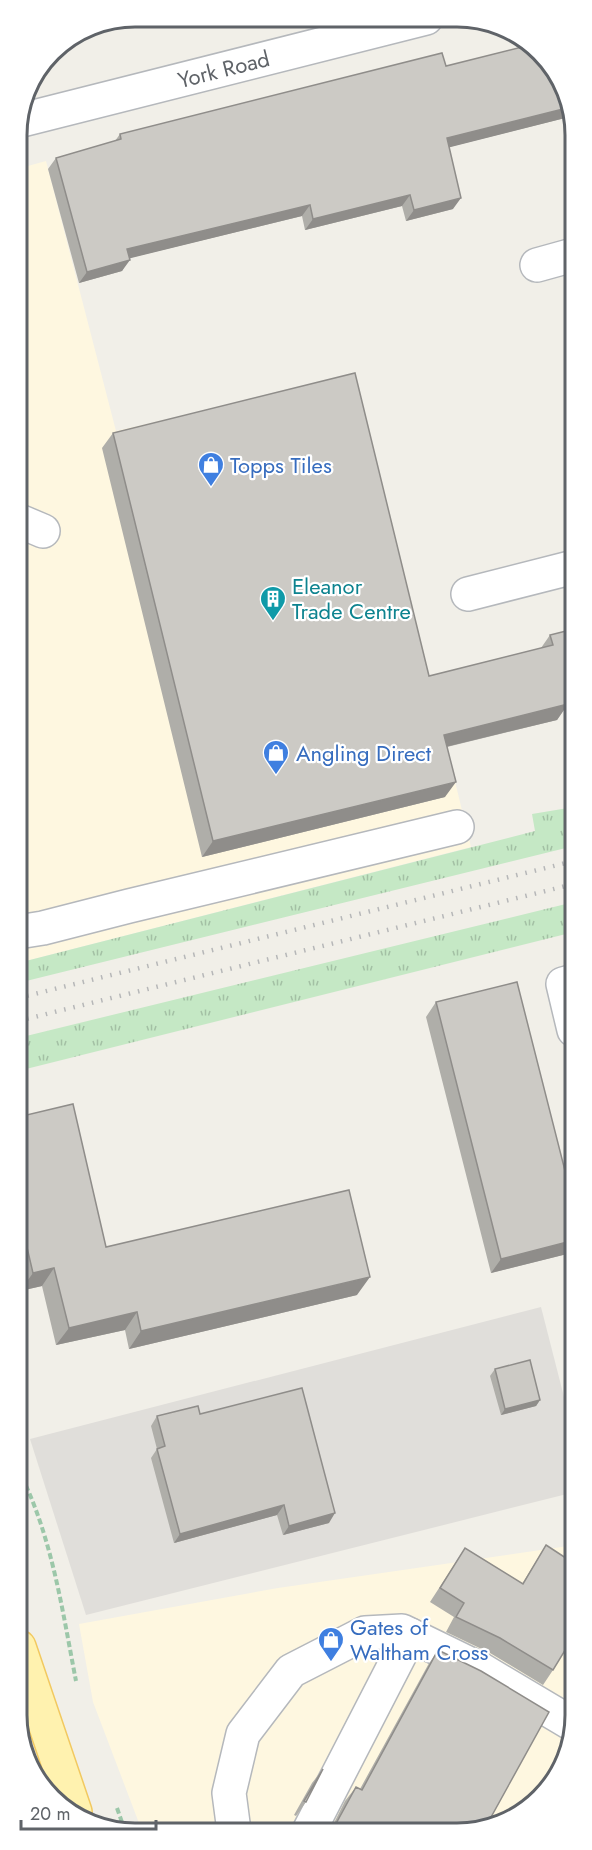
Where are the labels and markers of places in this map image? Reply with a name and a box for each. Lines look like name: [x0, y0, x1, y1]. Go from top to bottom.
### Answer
place label: Topps Tiles: [230, 449, 332, 481]
shop icon: Topps Tiles: [196, 450, 226, 488]
place label: Eleanor Trade Centre: [292, 570, 411, 627]
building icon: Eleanor Trade Centre: [258, 584, 288, 622]
place label: Angling Direct: [296, 737, 432, 769]
shop icon: Angling Direct: [261, 738, 291, 776]
place label: Gates of Waltham Cross: [350, 1611, 489, 1668]
shop icon: Gates of Waltham Cross: [316, 1625, 346, 1663]

